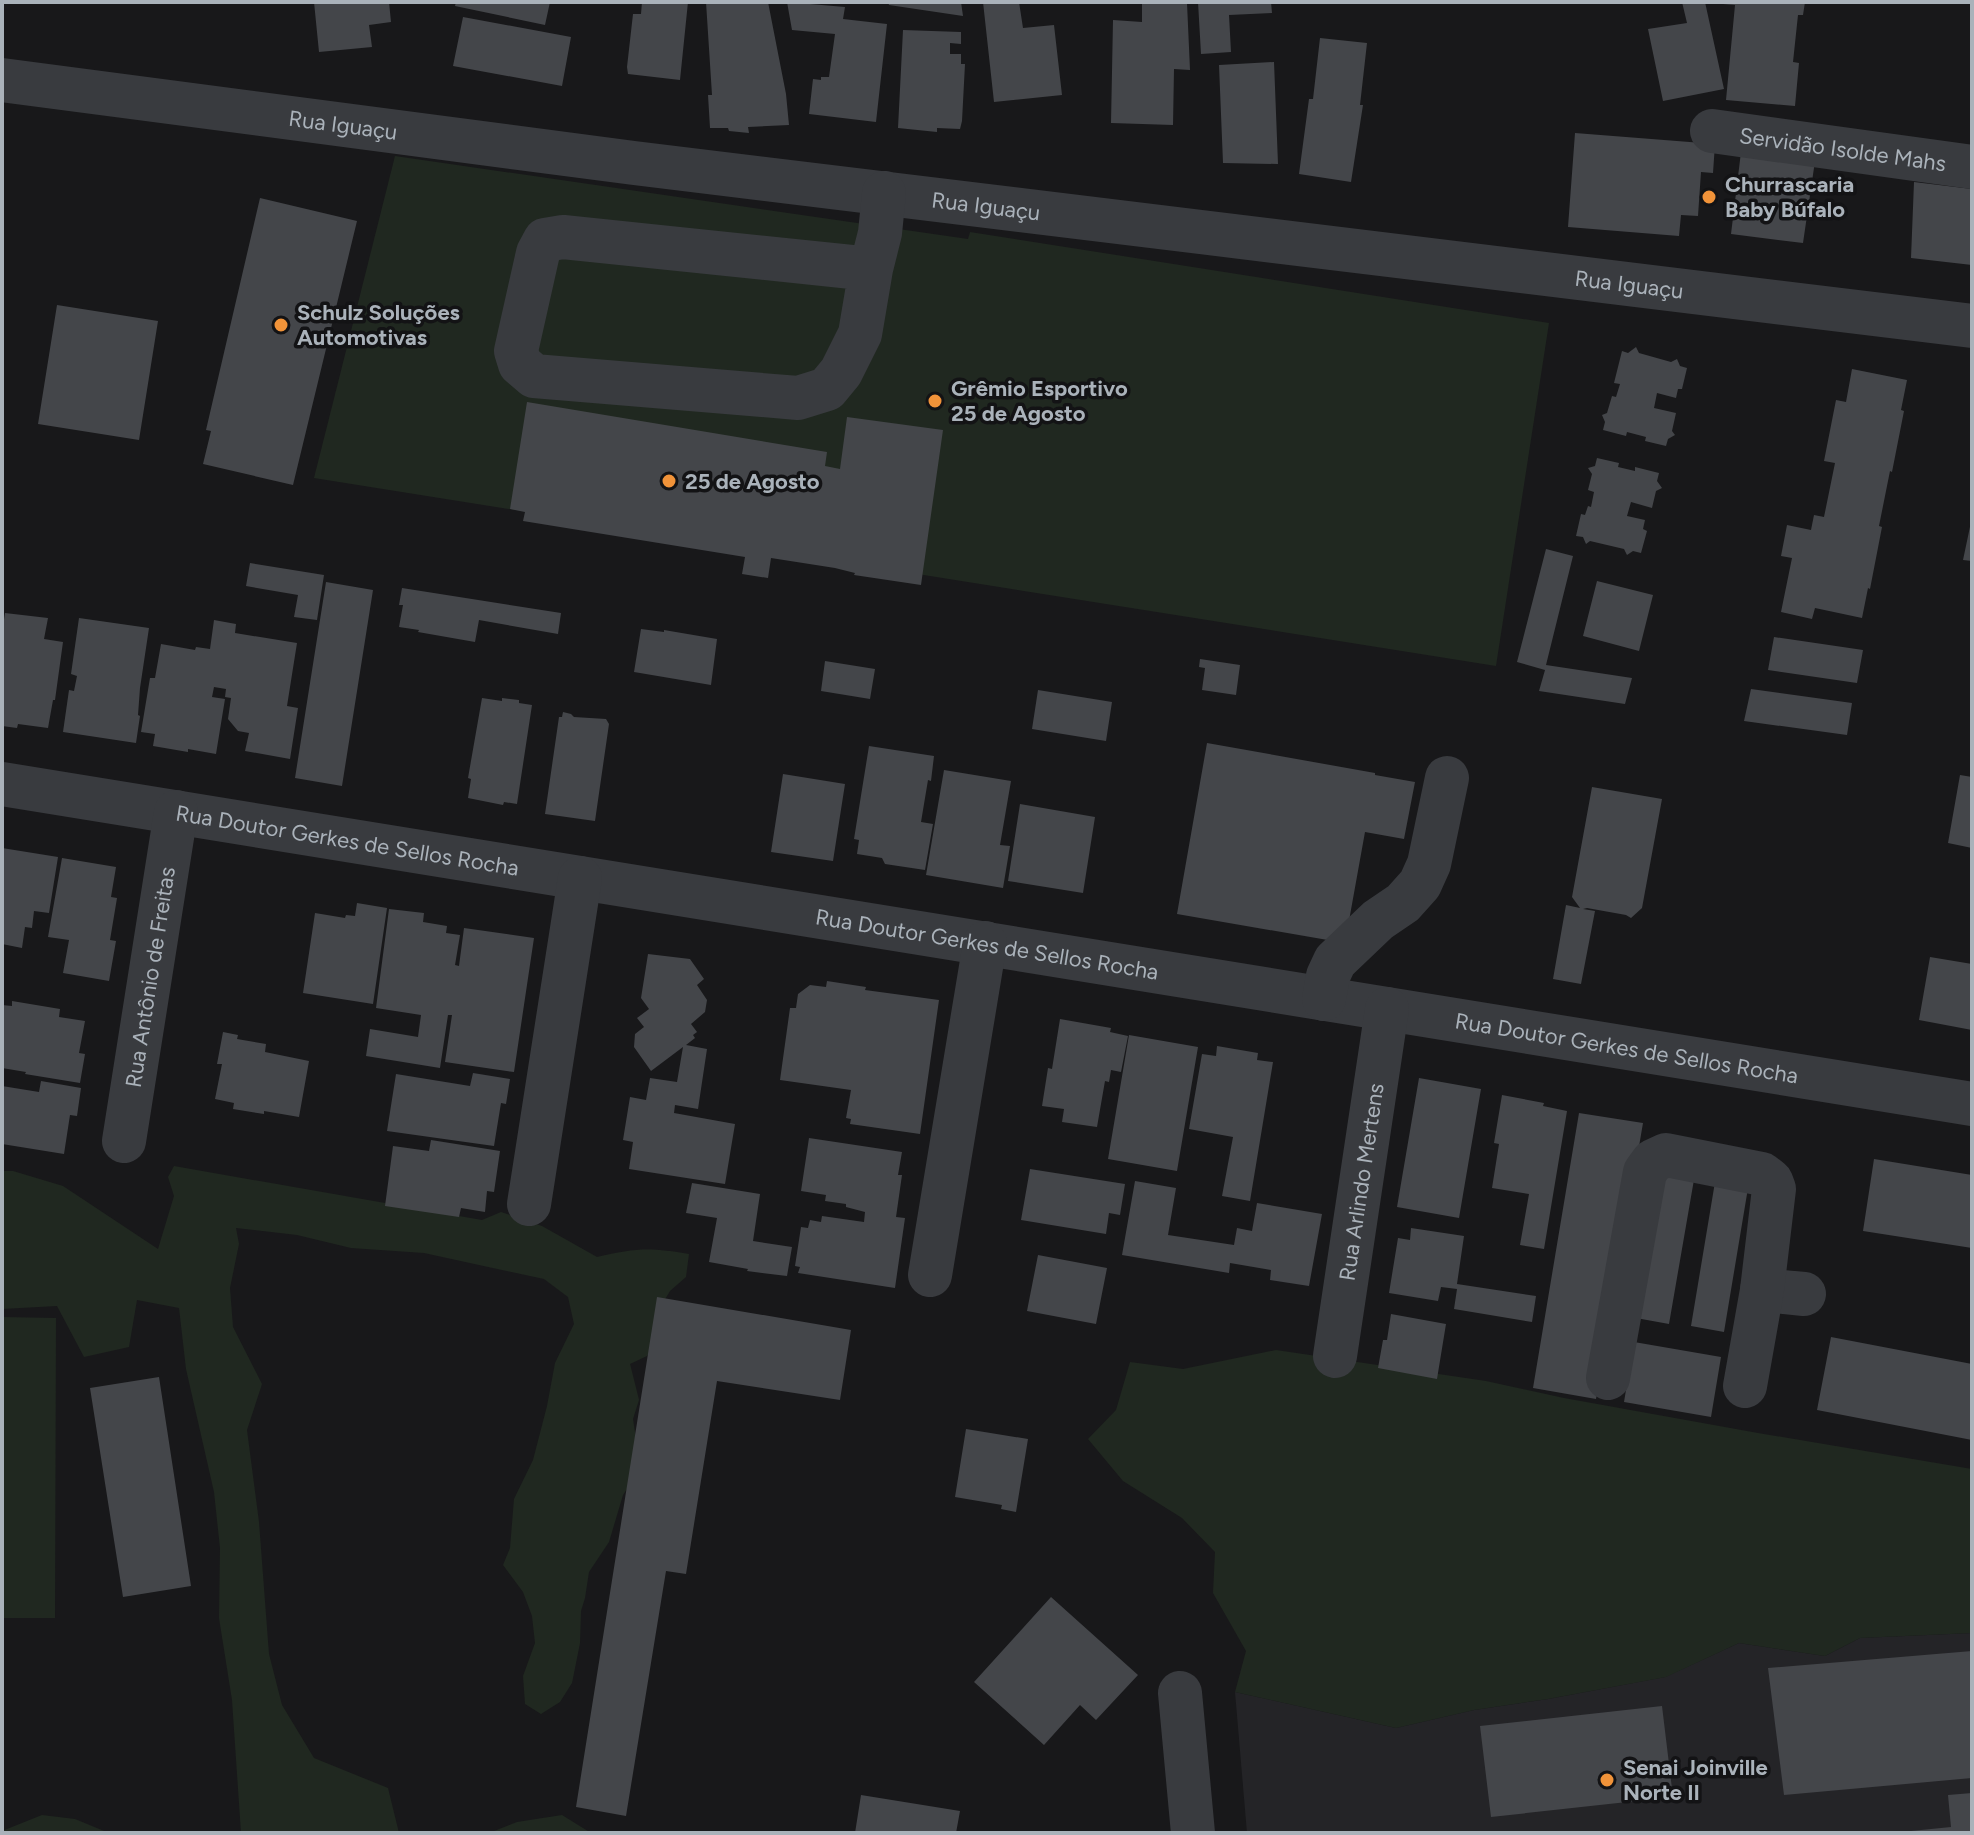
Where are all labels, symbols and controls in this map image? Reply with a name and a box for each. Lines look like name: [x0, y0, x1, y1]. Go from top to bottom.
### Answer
street label: Rua Iguaçu: [287, 104, 399, 145]
street label: Servidão Isolde Mahs: [1738, 121, 1948, 177]
place label: Churrascaria Baby Búfalo: [1725, 171, 1854, 223]
street label: Rua Iguaçu: [930, 186, 1042, 226]
marker: Churrascaria Baby Búfalo: [1700, 188, 1718, 206]
street label: Rua Iguaçu: [1573, 264, 1685, 304]
place label: Schulz Soluções Automotivas: [297, 299, 460, 351]
marker: Schulz Soluções Automotivas: [272, 316, 290, 334]
place label: Grêmio Esportivo 25 de Agosto: [951, 375, 1128, 427]
marker: Grêmio Esportivo 25 de Agosto: [926, 392, 944, 410]
place label: 25 de Agosto: [685, 468, 820, 495]
marker: 25 de Agosto: [660, 472, 678, 490]
street label: Rua Doutor Gerkes de Sellos Rocha: [174, 799, 521, 881]
street label: Rua Antônio de Freitas: [119, 865, 181, 1089]
street label: Rua Doutor Gerkes de Sellos Rocha: [814, 903, 1161, 985]
street label: Rua Doutor Gerkes de Sellos Rocha: [1453, 1007, 1800, 1089]
street label: Rua Arlindo Mertens: [1333, 1081, 1389, 1283]
place label: Senai Joinville Norte II: [1623, 1754, 1768, 1806]
marker: Senai Joinville Norte II: [1598, 1771, 1616, 1789]

